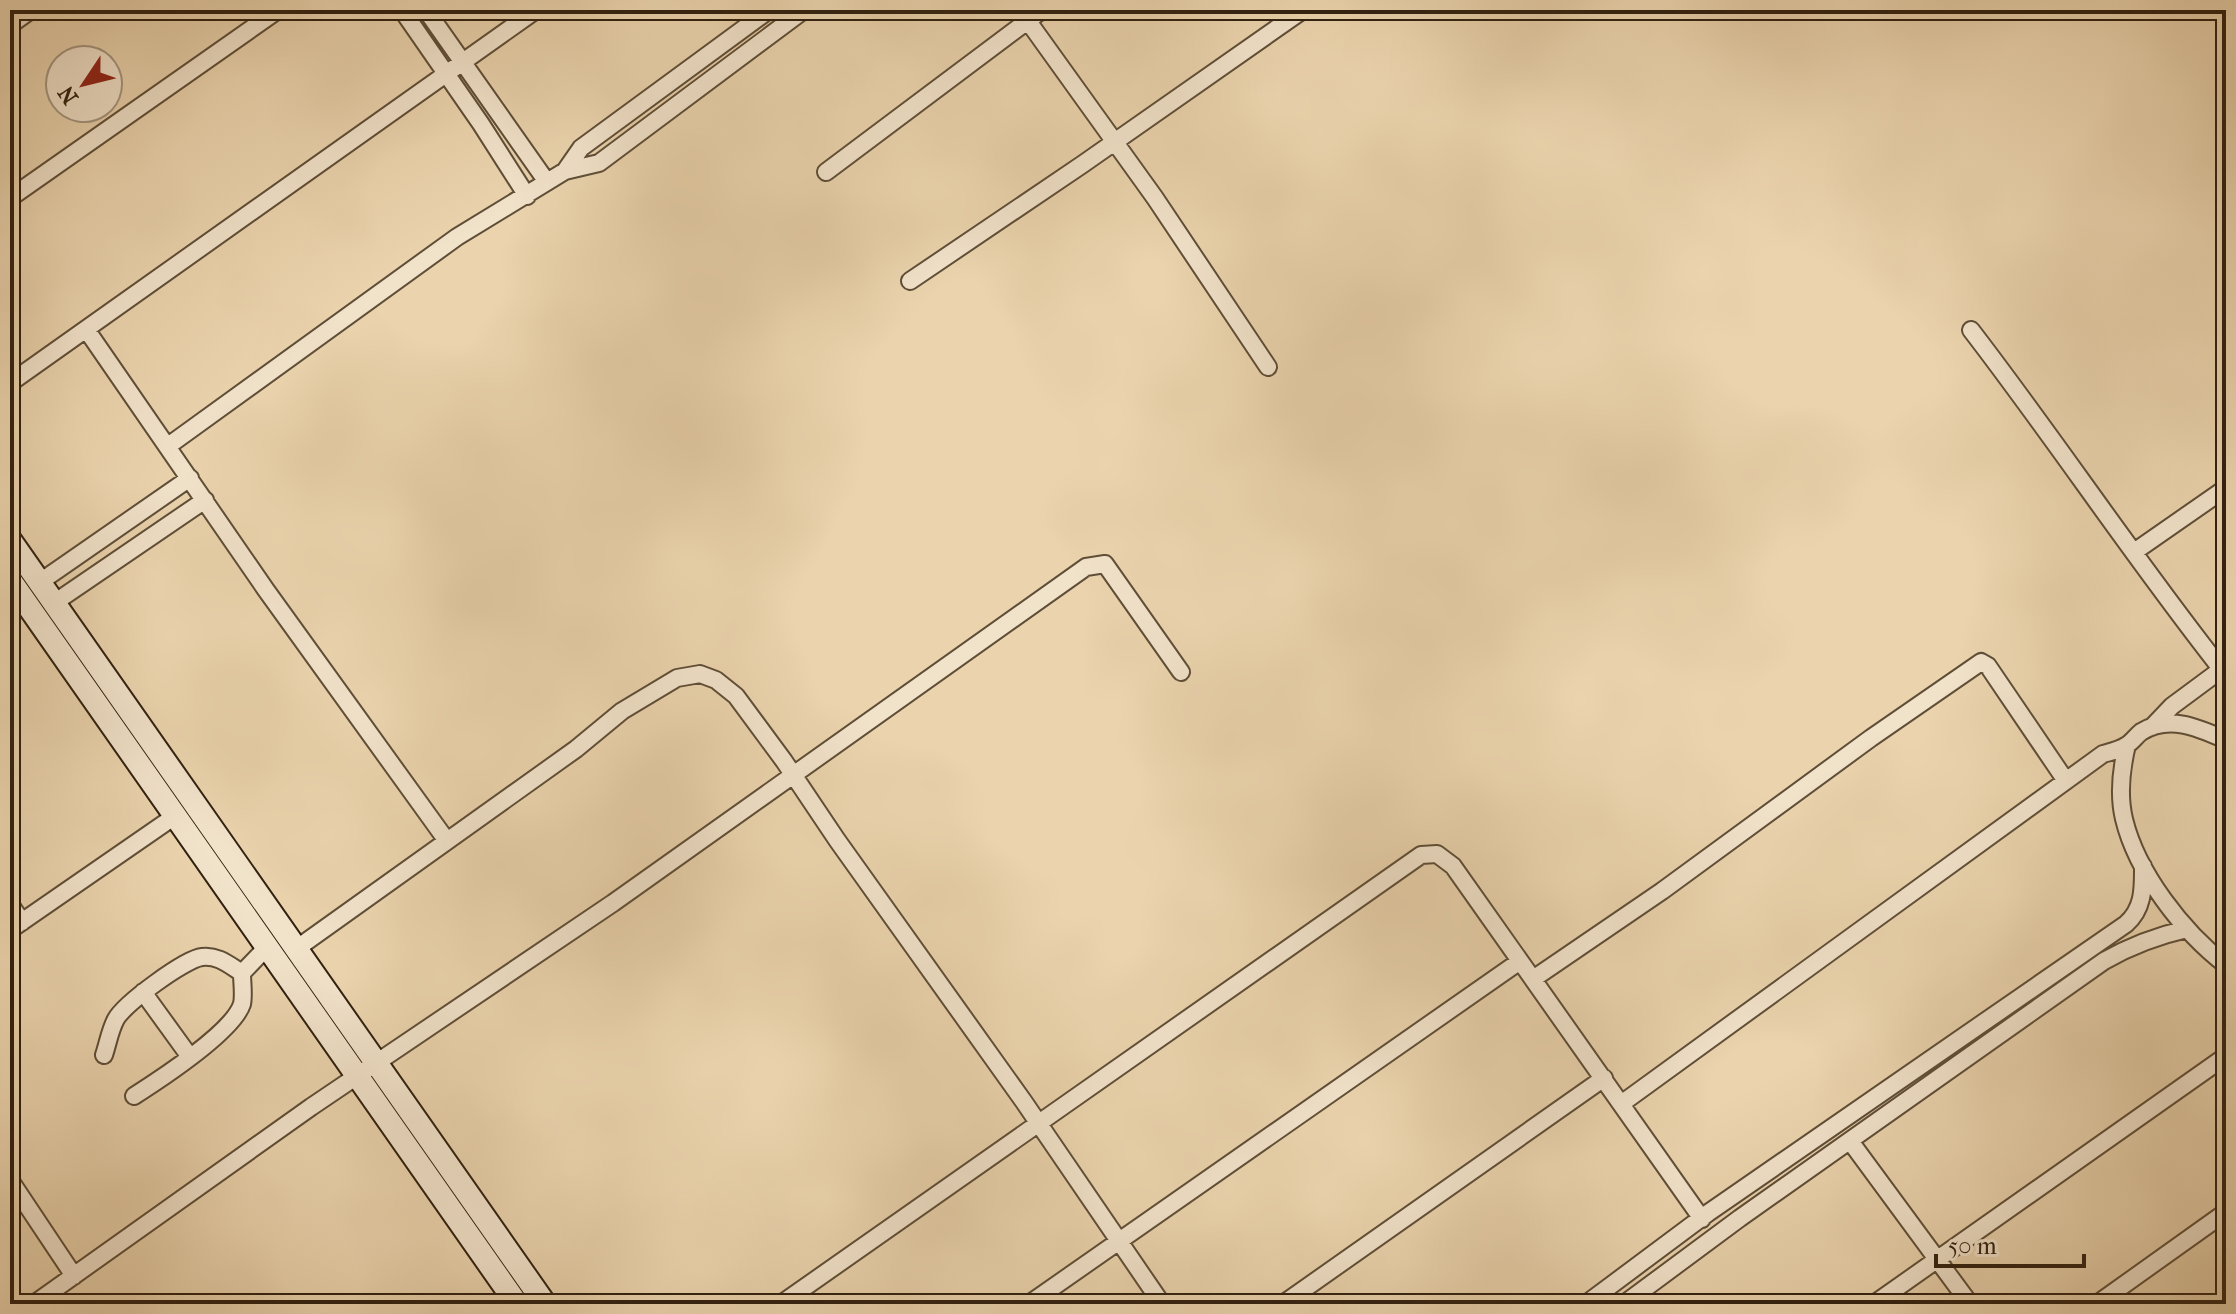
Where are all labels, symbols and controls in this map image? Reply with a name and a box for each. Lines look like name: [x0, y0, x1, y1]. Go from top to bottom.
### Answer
north arrow: [44, 44, 124, 124]
text: N: [53, 80, 84, 109]
scale bar: [1936, 1218, 2084, 1268]
text: 50 m: [1948, 1232, 1997, 1260]

